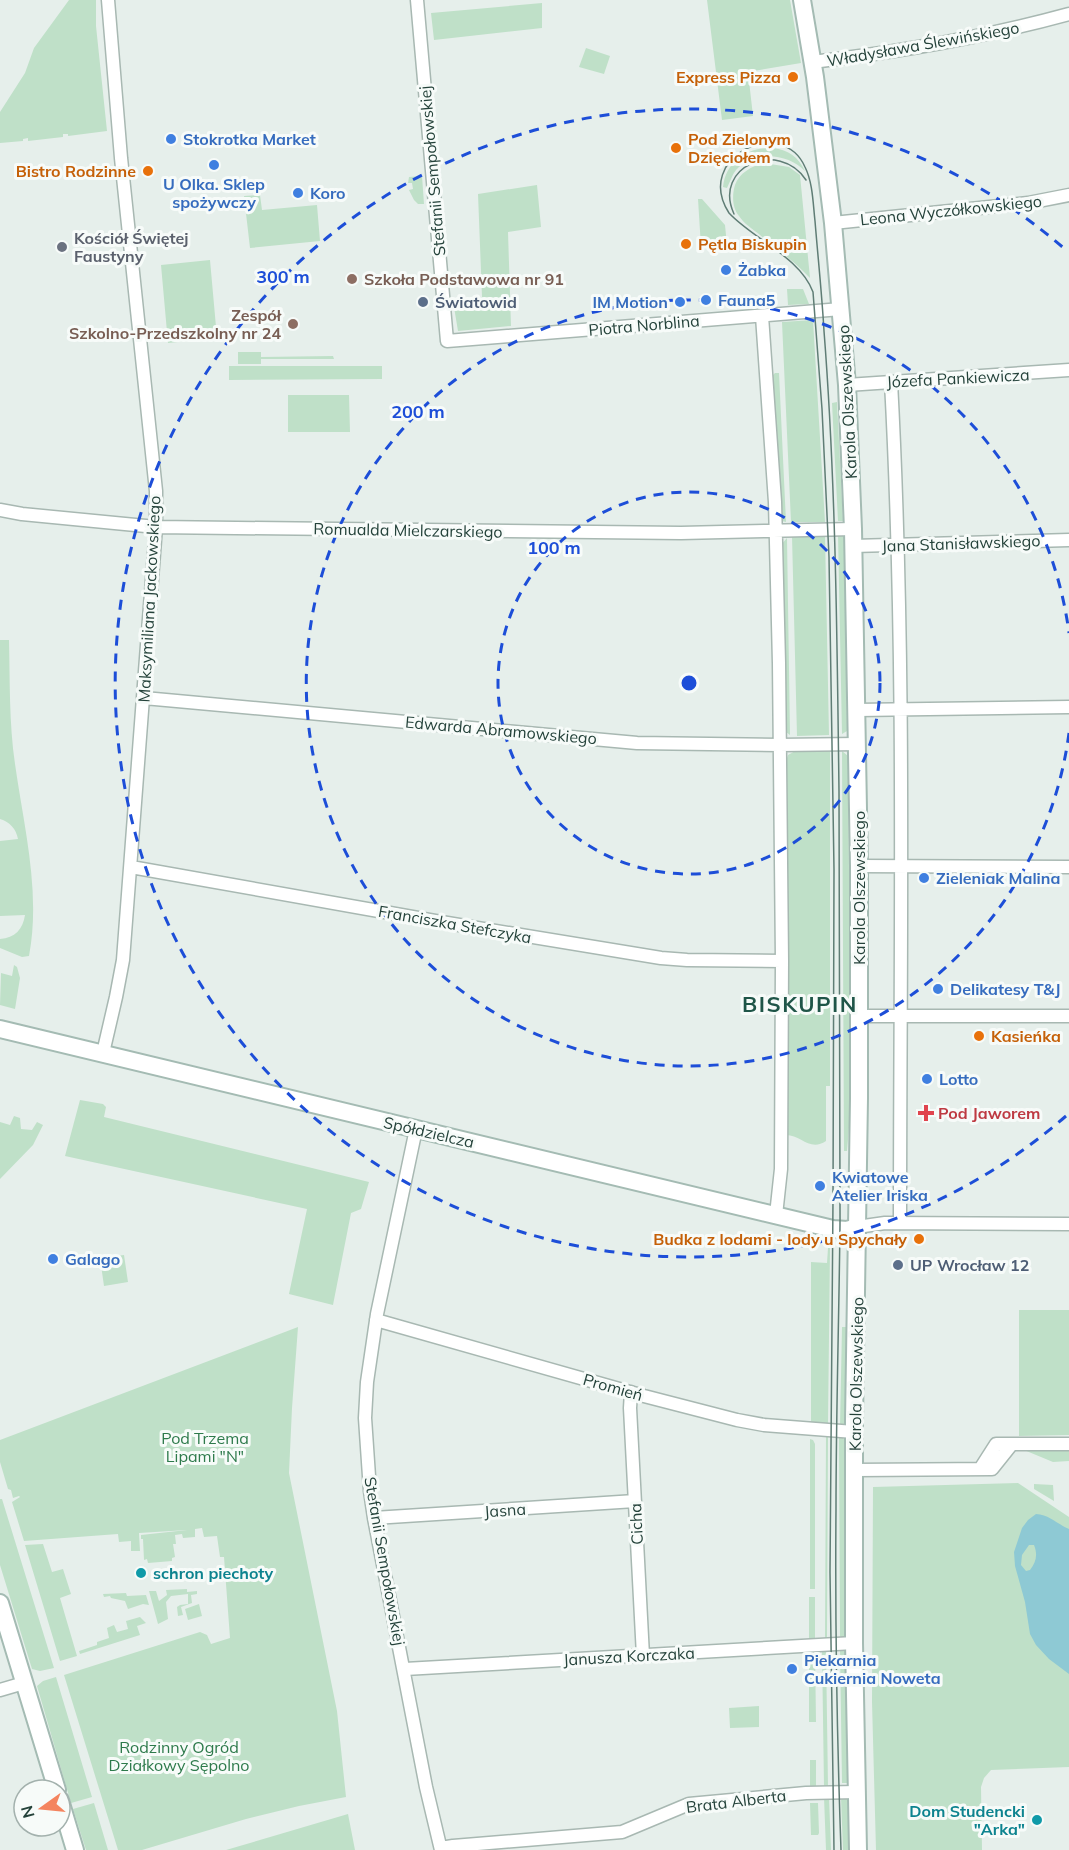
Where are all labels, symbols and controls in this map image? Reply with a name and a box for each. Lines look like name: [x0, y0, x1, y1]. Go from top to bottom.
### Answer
street label: Władysława Ślewińskiego: [825, 17, 1021, 71]
place label: Express Pizza: [676, 67, 781, 87]
marker: Express Pizza: [786, 70, 800, 84]
street label: Stefanii Sempołowskiej: [415, 85, 449, 257]
place label: Stokrotka Market: [183, 129, 316, 149]
place label: Pod Zielonym Dzięciołem: [688, 129, 791, 167]
marker: Stokrotka Market: [164, 132, 178, 146]
marker: Pod Zielonym Dzięciołem: [669, 141, 683, 155]
marker: U Olka. Sklep spożywczy: [207, 158, 221, 172]
place label: Bistro Rodzinne: [16, 161, 136, 181]
marker: Bistro Rodzinne: [141, 164, 155, 178]
place label: U Olka. Sklep spożywczy: [163, 174, 265, 212]
place label: Koro: [310, 183, 346, 203]
marker: Koro: [291, 186, 305, 200]
street label: Leona Wyczółkowskiego: [859, 191, 1043, 229]
place label: Kościół Świętej Faustyny: [74, 228, 188, 266]
place label: Pętla Biskupin: [698, 234, 807, 254]
marker: Pętla Biskupin: [679, 237, 693, 251]
marker: Kościół Świętej Faustyny: [55, 240, 69, 254]
place label: Żabka: [738, 260, 786, 280]
marker: Żabka: [719, 263, 733, 277]
text: 300 m: [256, 265, 310, 288]
place label: Szkoła Podstawowa nr 91: [364, 269, 564, 289]
marker: Szkoła Podstawowa nr 91: [345, 272, 359, 286]
place label: Fauna5: [718, 290, 776, 310]
place label: Światowid: [435, 292, 517, 312]
place label: IM Motion: [592, 292, 668, 312]
marker: Fauna5: [699, 293, 713, 307]
marker: Światowid: [416, 295, 430, 309]
marker: IM Motion: [673, 295, 687, 309]
place label: Zespół Szkolno-Przedszkolny nr 24: [69, 305, 282, 343]
street label: Piotra Norblina: [588, 310, 700, 340]
marker: Zespół Szkolno-Przedszkolny nr 24: [286, 317, 300, 331]
street label: Karola Olszewskiego: [833, 325, 861, 479]
street label: Józefa Pankiewicza: [886, 364, 1030, 392]
text: 200 m: [391, 400, 445, 423]
street label: Maksymiliana Jackowskiego: [134, 495, 164, 703]
street label: Romualda Mielczarskiego: [313, 518, 503, 542]
street label: Jana Stanisławskiego: [881, 530, 1041, 556]
text: 100 m: [527, 536, 581, 559]
centre of rings: [679, 673, 699, 693]
street label: Edwarda Abramowskiego: [404, 712, 598, 748]
street label: Karola Olszewskiego: [849, 811, 869, 965]
place label: Zieleniak Malina: [936, 868, 1060, 888]
marker: Zieleniak Malina: [917, 871, 931, 885]
street label: Franciszka Stefczyka: [377, 901, 533, 947]
place label: Delikatesy T&J: [950, 979, 1060, 999]
marker: Delikatesy T&J: [931, 982, 945, 996]
district label: BISKUPIN: [742, 990, 858, 1018]
place label: Kasieńka: [991, 1026, 1061, 1046]
marker: Kasieńka: [972, 1029, 986, 1043]
place label: Lotto: [939, 1069, 978, 1089]
marker: Lotto: [920, 1072, 934, 1086]
place label: Pod Jaworem: [938, 1103, 1040, 1123]
marker: Pod Jaworem: [919, 1106, 933, 1120]
street label: Spółdzielcza: [382, 1112, 476, 1152]
place label: Kwiatowe Atelier Iriska: [832, 1167, 928, 1205]
marker: Kwiatowe Atelier Iriska: [813, 1179, 827, 1193]
place label: Budka z lodami - lody u Spychały: [653, 1229, 907, 1249]
marker: Budka z lodami - lody u Spychały: [912, 1232, 926, 1246]
place label: Galago: [65, 1249, 120, 1269]
marker: Galago: [46, 1252, 60, 1266]
place label: UP Wrocław 12: [910, 1255, 1029, 1275]
marker: UP Wrocław 12: [891, 1258, 905, 1272]
street label: Karola Olszewskiego: [845, 1297, 867, 1451]
street label: Promień: [581, 1369, 645, 1405]
park label: Pod Trzema Lipami "N": [161, 1428, 249, 1466]
street label: Stefanii Sempołowskiej: [360, 1475, 410, 1647]
street label: Jasna: [483, 1499, 527, 1521]
street label: Cicha: [625, 1503, 647, 1545]
place label: schron piechoty: [153, 1563, 274, 1583]
marker: schron piechoty: [134, 1566, 148, 1580]
street label: Janusza Korczaka: [563, 1643, 695, 1669]
place label: Piekarnia Cukiernia Noweta: [804, 1650, 941, 1688]
marker: Piekarnia Cukiernia Noweta: [785, 1662, 799, 1676]
park label: Rodzinny Ogród Działkowy Sępolno: [108, 1737, 250, 1775]
north arrow: [12, 1778, 72, 1838]
street label: Brata Alberta: [685, 1785, 787, 1817]
place label: Dom Studencki "Arka": [909, 1801, 1025, 1839]
text: N: [16, 1803, 39, 1820]
marker: Dom Studencki "Arka": [1030, 1813, 1044, 1827]

